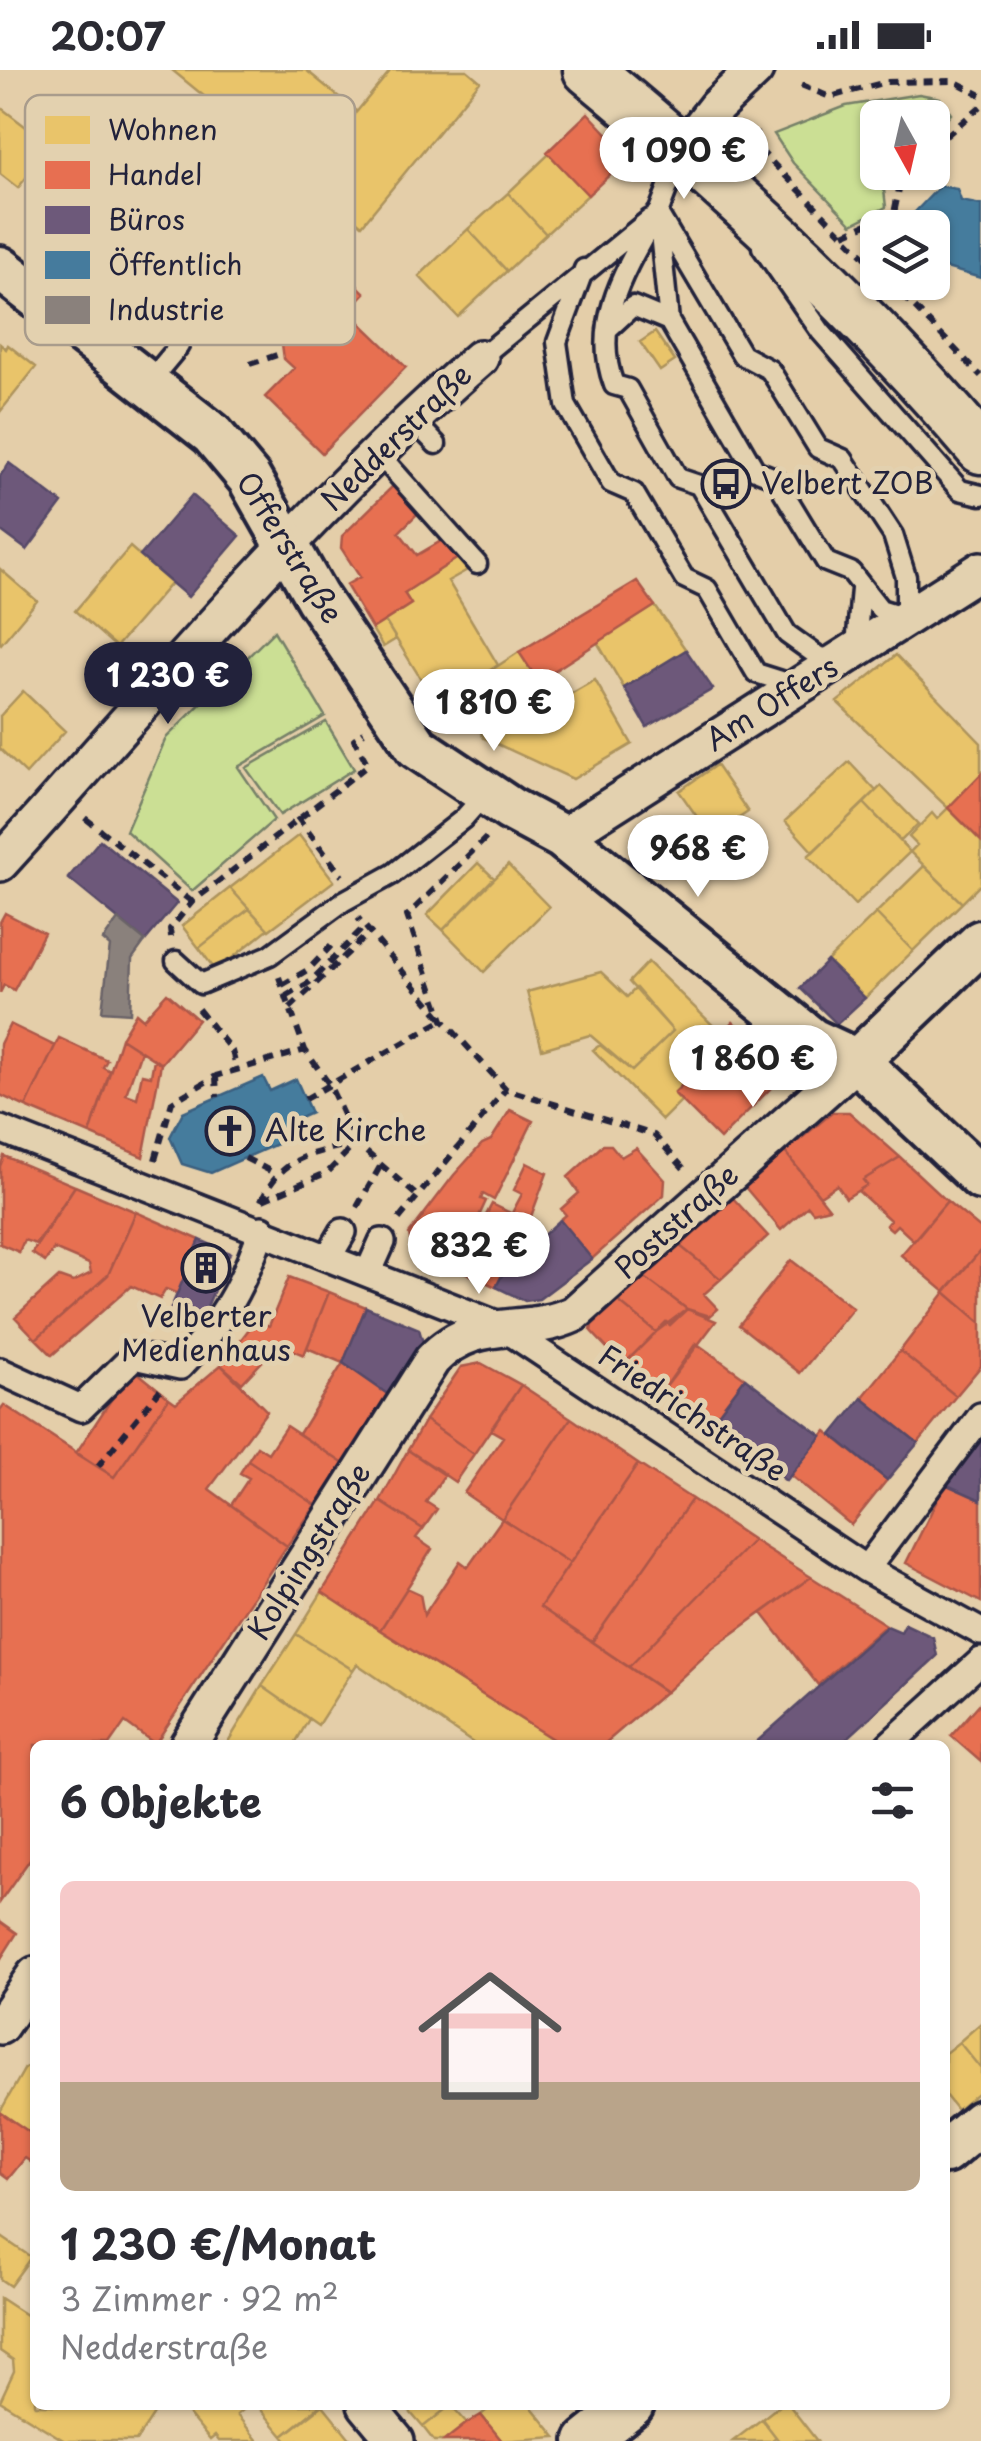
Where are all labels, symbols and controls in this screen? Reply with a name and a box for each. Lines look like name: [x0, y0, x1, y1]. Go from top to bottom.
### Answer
text: 20:07: [50, 7, 165, 64]
legend: [25, 95, 355, 345]
north arrow: [860, 100, 950, 190]
map controls: [860, 100, 950, 300]
text: Wohnen: [108, 107, 218, 150]
pin: 1 090 €: [592, 117, 776, 202]
text: 1 090 €: [622, 125, 746, 173]
text: Handel: [108, 152, 202, 195]
text: Büros: [108, 197, 185, 240]
button: layers: [860, 210, 950, 300]
text: Öffentlich: [108, 242, 243, 285]
text: Industrie: [108, 287, 224, 330]
street label: Nedderstraße: [309, 352, 481, 520]
bus stop icon: Velbert ZOB: [700, 458, 752, 510]
place label: Velbert ZOB: [761, 459, 934, 504]
street label: Offerstraße: [227, 462, 356, 631]
pin: 1 230 €: [76, 642, 260, 727]
street label: Am Offers: [695, 643, 846, 761]
text: 1 230 €: [106, 650, 230, 698]
pin: 1 810 €: [402, 669, 586, 754]
text: 1 810 €: [436, 677, 552, 725]
pin: 968 €: [628, 815, 768, 900]
text: 968 €: [650, 823, 746, 871]
pin: 1 860 €: [661, 1025, 845, 1110]
text: 1 860 €: [691, 1033, 815, 1081]
church icon: Alte Kirche: [204, 1105, 256, 1157]
place label: Alte Kirche: [265, 1106, 426, 1151]
street label: Poststraße: [603, 1152, 747, 1288]
pin: 832 €: [409, 1212, 549, 1297]
text: 832 €: [430, 1220, 528, 1268]
building icon: Velberter Medienhaus: [180, 1242, 232, 1294]
place label: Velberter Medienhaus: [121, 1292, 291, 1371]
street label: Friedrichstraße: [590, 1332, 797, 1492]
street label: Kolpingstraße: [235, 1453, 380, 1648]
text: 6 Objekte: [60, 1769, 262, 1832]
icon: filters: [865, 1773, 920, 1828]
icon: home: [400, 1946, 580, 2126]
text: 1 230 €/Monat: [60, 2211, 377, 2274]
text: 3 Zimmer · 92 m²: [60, 2274, 339, 2322]
text: Nedderstraße: [60, 2322, 268, 2370]

